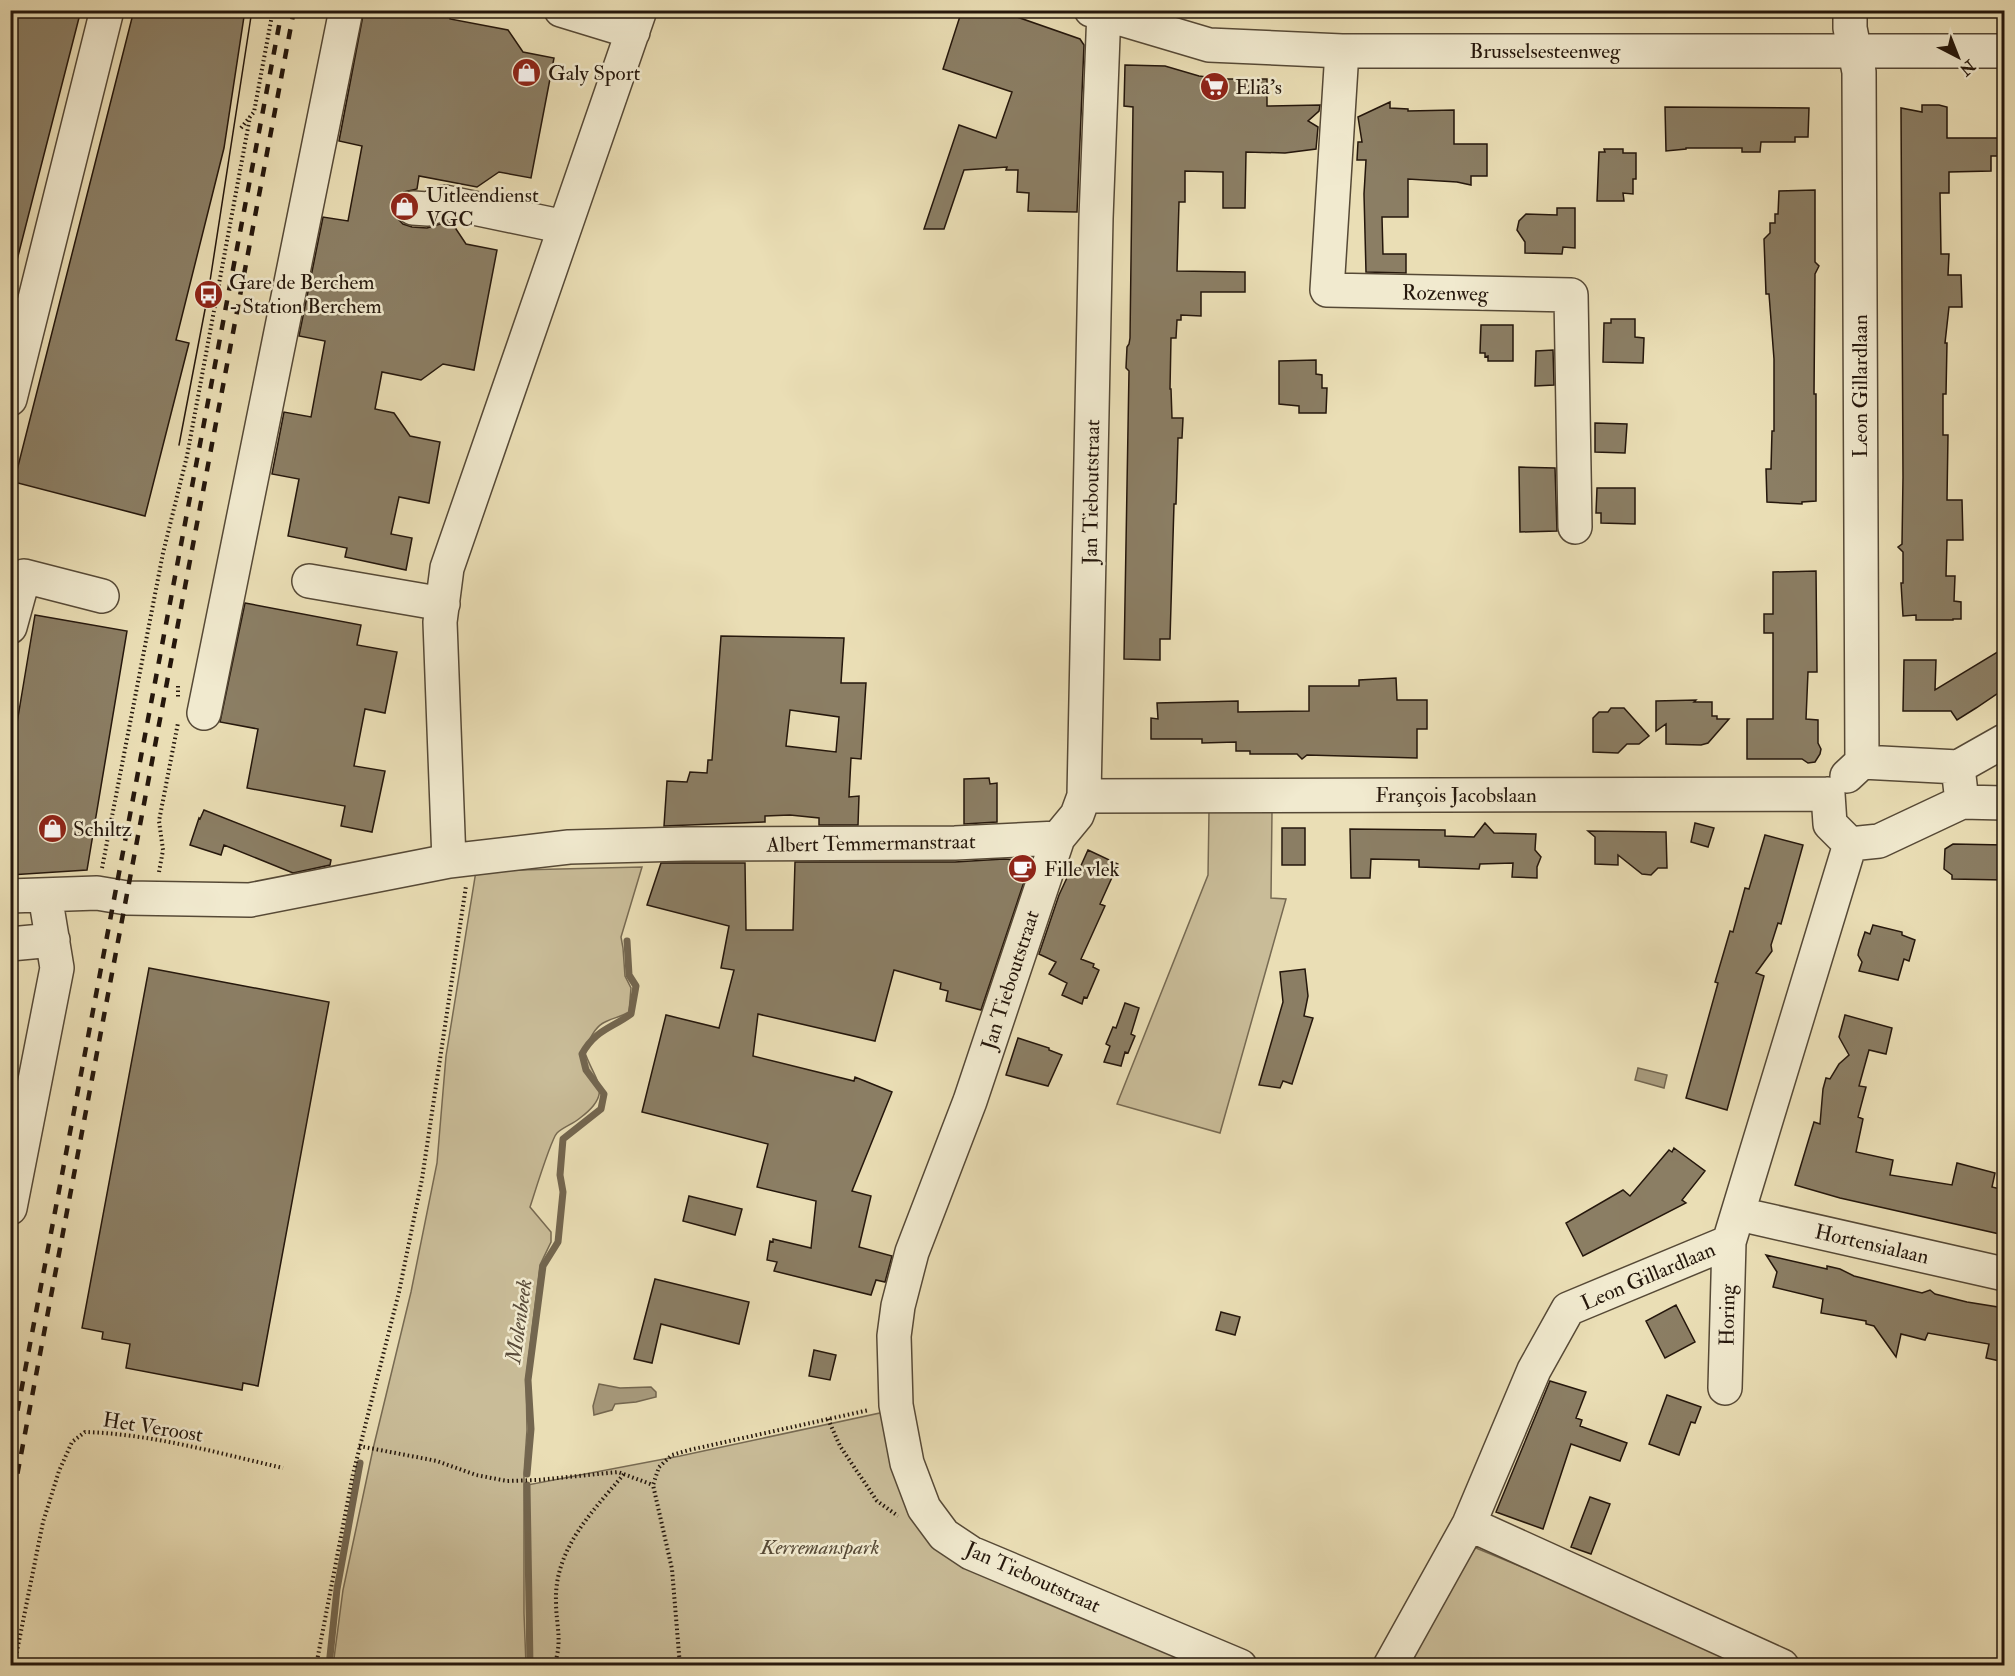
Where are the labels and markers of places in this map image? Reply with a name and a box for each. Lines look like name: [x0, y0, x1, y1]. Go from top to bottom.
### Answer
shop icon: Galy Sport: [511, 57, 543, 89]
place label: Galy Sport: [548, 60, 640, 87]
supermarket icon: Elia's: [1198, 71, 1230, 103]
place label: Elia's: [1235, 74, 1282, 101]
place label: Uitleendienst VGC: [426, 182, 539, 233]
shop icon: Uitleendienst VGC: [389, 191, 421, 223]
place label: Gare de Berchem - Station Berchem: [229, 269, 382, 320]
bus stop icon: Gare de Berchem - Station Berchem: [192, 278, 224, 310]
shop icon: Schiltz: [36, 813, 68, 845]
place label: Schiltz: [73, 816, 132, 843]
cafe icon: Fille vlek: [1007, 853, 1039, 885]
place label: Fille vlek: [1044, 856, 1120, 883]

